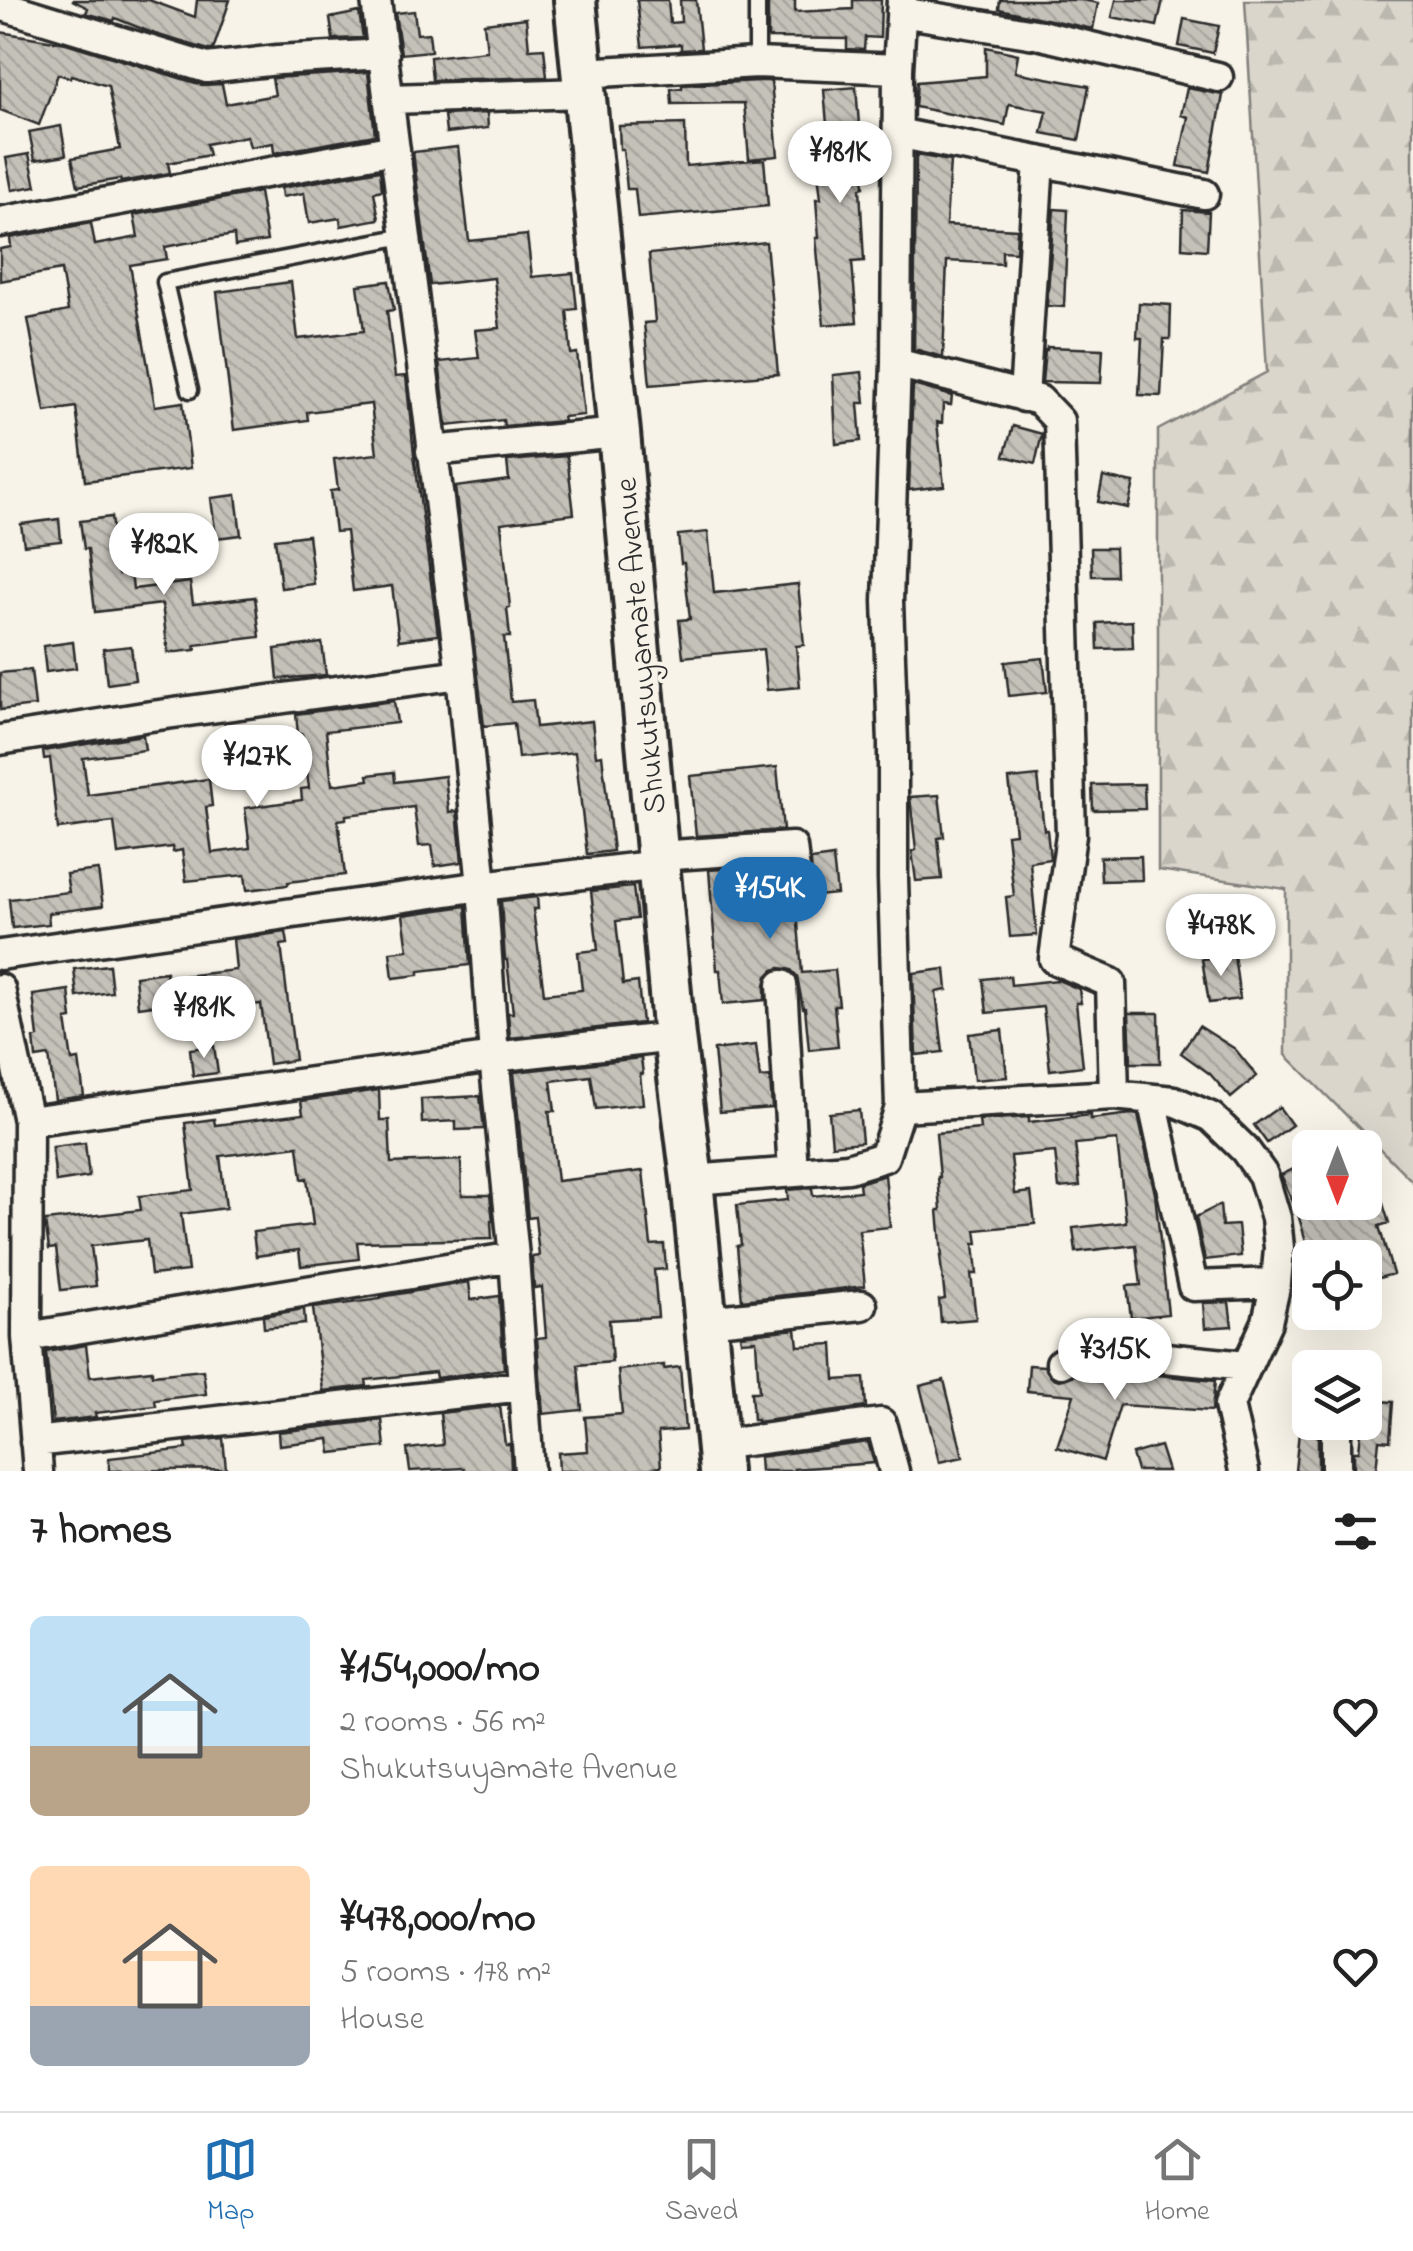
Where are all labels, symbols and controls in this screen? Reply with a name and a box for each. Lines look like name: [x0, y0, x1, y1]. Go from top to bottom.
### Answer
pin: ¥181K: [770, 121, 910, 206]
text: ¥181K: [810, 130, 870, 177]
street label: Shukutsuyamate Avenue: [604, 475, 681, 816]
pin: ¥182K: [94, 513, 234, 598]
text: ¥182K: [131, 522, 197, 569]
pin: ¥127K: [187, 725, 327, 810]
text: ¥127K: [223, 734, 291, 781]
pin: ¥154K: [700, 857, 840, 942]
text: ¥154K: [735, 866, 805, 913]
pin: ¥478K: [1151, 894, 1291, 979]
text: ¥478K: [1188, 903, 1254, 950]
pin: ¥181K: [134, 976, 274, 1061]
text: ¥181K: [174, 985, 234, 1032]
north arrow: [1292, 1130, 1382, 1220]
map controls: [1292, 1130, 1382, 1440]
button: locate: [1292, 1240, 1382, 1330]
pin: ¥315K: [1045, 1318, 1185, 1403]
text: ¥315K: [1080, 1327, 1150, 1374]
button: layers: [1292, 1350, 1382, 1440]
text: 7 homes: [30, 1501, 172, 1562]
icon: filters: [1328, 1504, 1383, 1559]
text: ¥154,000/mo: [340, 1639, 540, 1700]
icon: home: [110, 1656, 230, 1776]
icon: heart: [1328, 1689, 1383, 1744]
text: 2 rooms · 56 m²: [340, 1700, 546, 1747]
text: Shukutsuyamate Avenue: [340, 1747, 677, 1794]
text: ¥478,000/mo: [340, 1889, 536, 1950]
icon: home: [110, 1906, 230, 2026]
icon: heart: [1328, 1939, 1383, 1994]
text: 5 rooms · 178 m²: [340, 1950, 551, 1997]
text: House: [340, 1997, 424, 2044]
tab: Map: [203, 2132, 258, 2233]
tab: Saved: [665, 2132, 738, 2233]
tab: Home: [1145, 2132, 1210, 2233]

